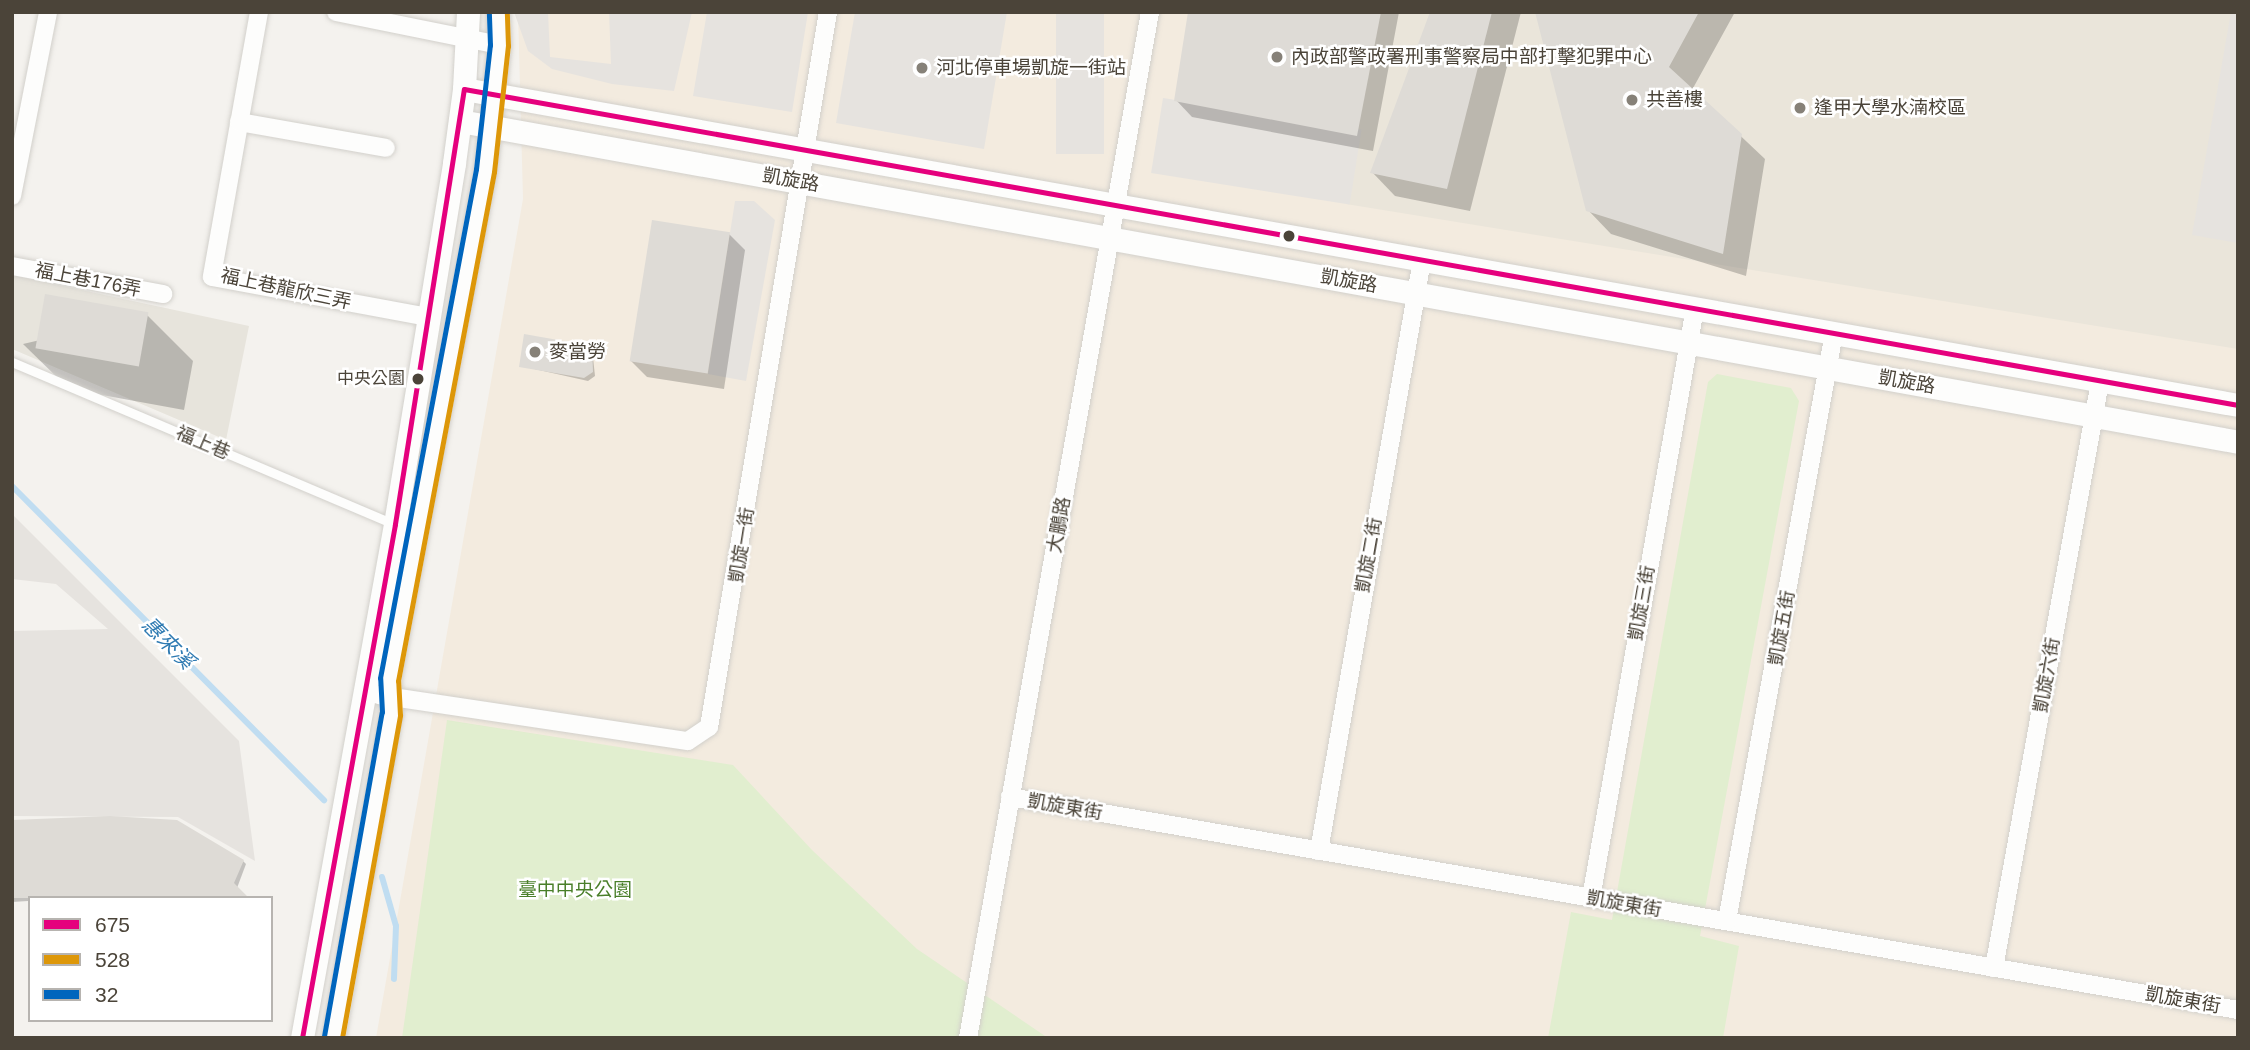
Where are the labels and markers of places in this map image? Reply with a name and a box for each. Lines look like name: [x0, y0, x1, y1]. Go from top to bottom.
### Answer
place label: 內政部警政署刑事警察局中部打擊犯罪中心: [1291, 46, 1652, 68]
marker: 內政部警政署刑事警察局中部打擊犯罪中心: [1269, 49, 1285, 65]
place label: 河北停車場凱旋一街站: [936, 57, 1126, 79]
marker: 河北停車場凱旋一街站: [914, 60, 930, 76]
place label: 共善樓: [1646, 89, 1703, 111]
marker: 共善樓: [1624, 92, 1640, 108]
place label: 逢甲大學水湳校區: [1814, 97, 1966, 119]
marker: 逢甲大學水湳校區: [1792, 100, 1808, 116]
unlabelled marker: [1282, 229, 1296, 243]
place label: 麥當勞: [549, 341, 606, 363]
marker: 麥當勞: [527, 344, 543, 360]
place label: 中央公園: [337, 369, 405, 389]
marker: 中央公園: [411, 372, 425, 386]

